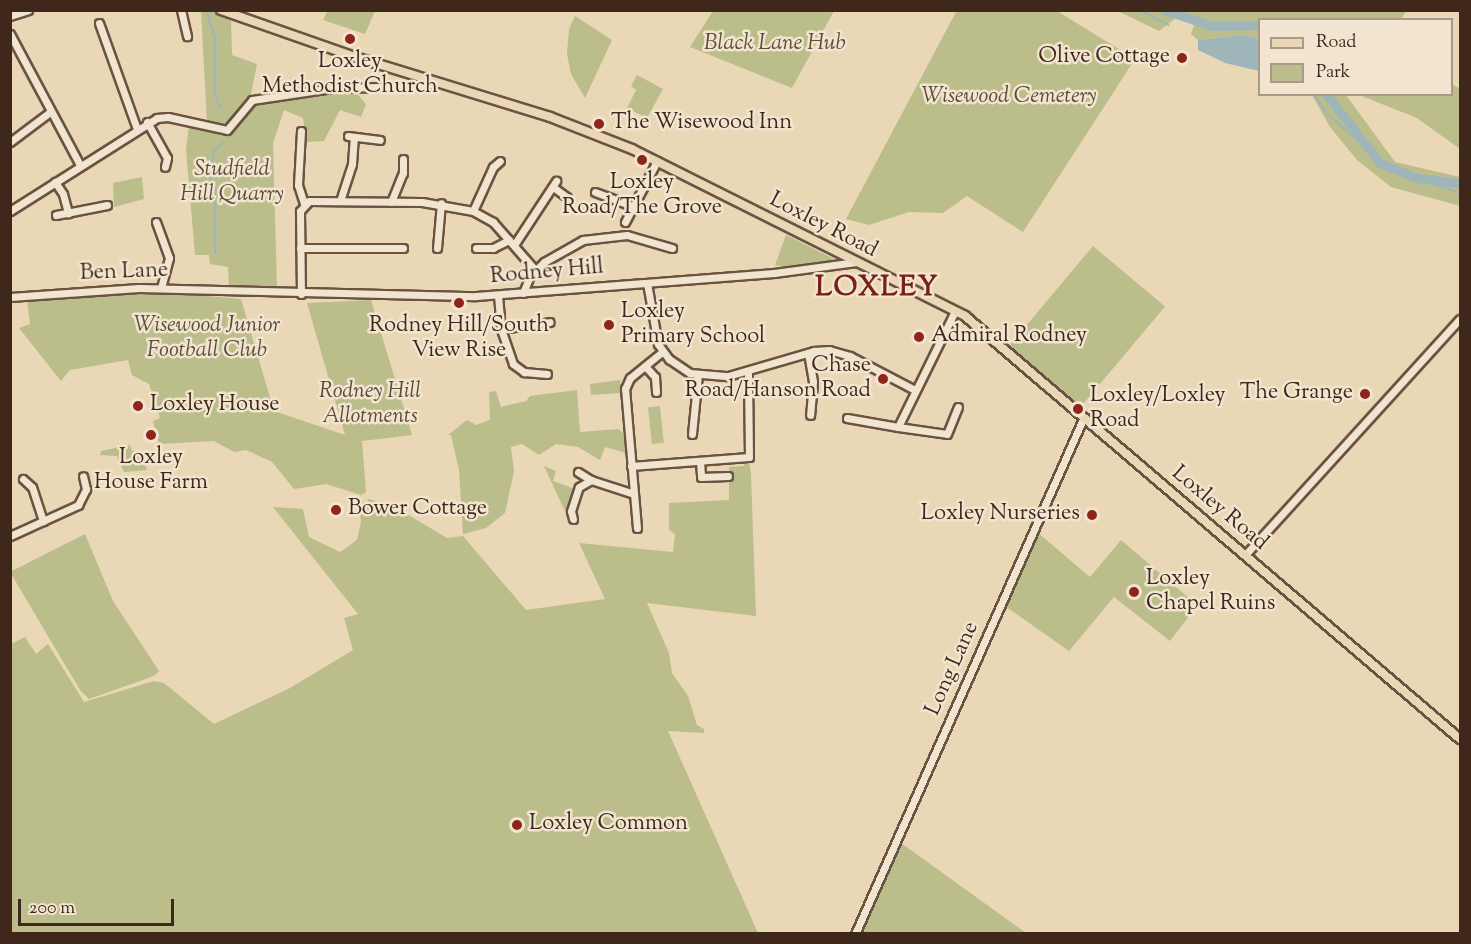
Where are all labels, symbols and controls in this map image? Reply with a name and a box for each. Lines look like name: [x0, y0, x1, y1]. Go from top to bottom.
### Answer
legend: [1258, 18, 1453, 96]
text: Road: [1316, 30, 1356, 56]
marker: Loxley Methodist Church: [343, 32, 357, 46]
park label: Black Lane Hub: [704, 32, 846, 58]
place label: Olive Cottage: [1038, 45, 1170, 71]
place label: Loxley Methodist Church: [262, 49, 438, 100]
marker: Olive Cottage: [1175, 51, 1189, 65]
text: Park: [1316, 60, 1350, 86]
park label: Wisewood Cemetery: [922, 85, 1096, 111]
place label: The Wisewood Inn: [611, 111, 792, 137]
marker: The Wisewood Inn: [592, 117, 606, 131]
marker: Loxley Road/The Grove: [635, 153, 649, 167]
park label: Studfield Hill Quarry: [180, 157, 284, 208]
place label: Loxley Road/The Grove: [562, 170, 722, 222]
street label: Loxley Road: [764, 187, 882, 265]
street label: Rodney Hill: [489, 255, 605, 291]
street label: Ben Lane: [79, 258, 169, 288]
district label: LOXLEY: [815, 271, 939, 305]
marker: Rodney Hill/South View Rise: [452, 296, 466, 310]
place label: Loxley Primary School: [621, 299, 765, 350]
park label: Wisewood Junior Football Club: [134, 313, 280, 364]
place label: Rodney Hill/South View Rise: [369, 313, 549, 364]
marker: Loxley Primary School: [602, 318, 616, 332]
place label: Admiral Rodney: [931, 324, 1087, 350]
marker: Admiral Rodney: [912, 330, 926, 344]
place label: Chase Road/Hanson Road: [685, 353, 871, 404]
marker: Chase Road/Hanson Road: [876, 372, 890, 386]
park label: Rodney Hill Allotments: [319, 379, 421, 430]
place label: The Grange: [1240, 381, 1353, 407]
place label: Loxley/Loxley Road: [1090, 383, 1226, 434]
marker: The Grange: [1358, 387, 1372, 401]
place label: Loxley House: [150, 393, 280, 419]
marker: Loxley House: [131, 399, 145, 413]
marker: Loxley/Loxley Road: [1071, 402, 1085, 416]
marker: Loxley House Farm: [144, 428, 158, 442]
place label: Loxley House Farm: [94, 445, 208, 496]
street label: Loxley Road: [1165, 461, 1273, 557]
place label: Bower Cottage: [348, 497, 487, 523]
place label: Loxley Nurseries: [921, 502, 1080, 528]
marker: Bower Cottage: [329, 503, 343, 517]
marker: Loxley Nurseries: [1085, 508, 1099, 522]
place label: Loxley Chapel Ruins: [1146, 566, 1275, 618]
marker: Loxley Chapel Ruins: [1127, 585, 1141, 599]
street label: Long Lane: [921, 618, 985, 720]
place label: Loxley Common: [529, 812, 688, 838]
marker: Loxley Common: [510, 818, 524, 832]
scale bar: [21, 887, 177, 925]
text: 200 m: [29, 896, 75, 922]

